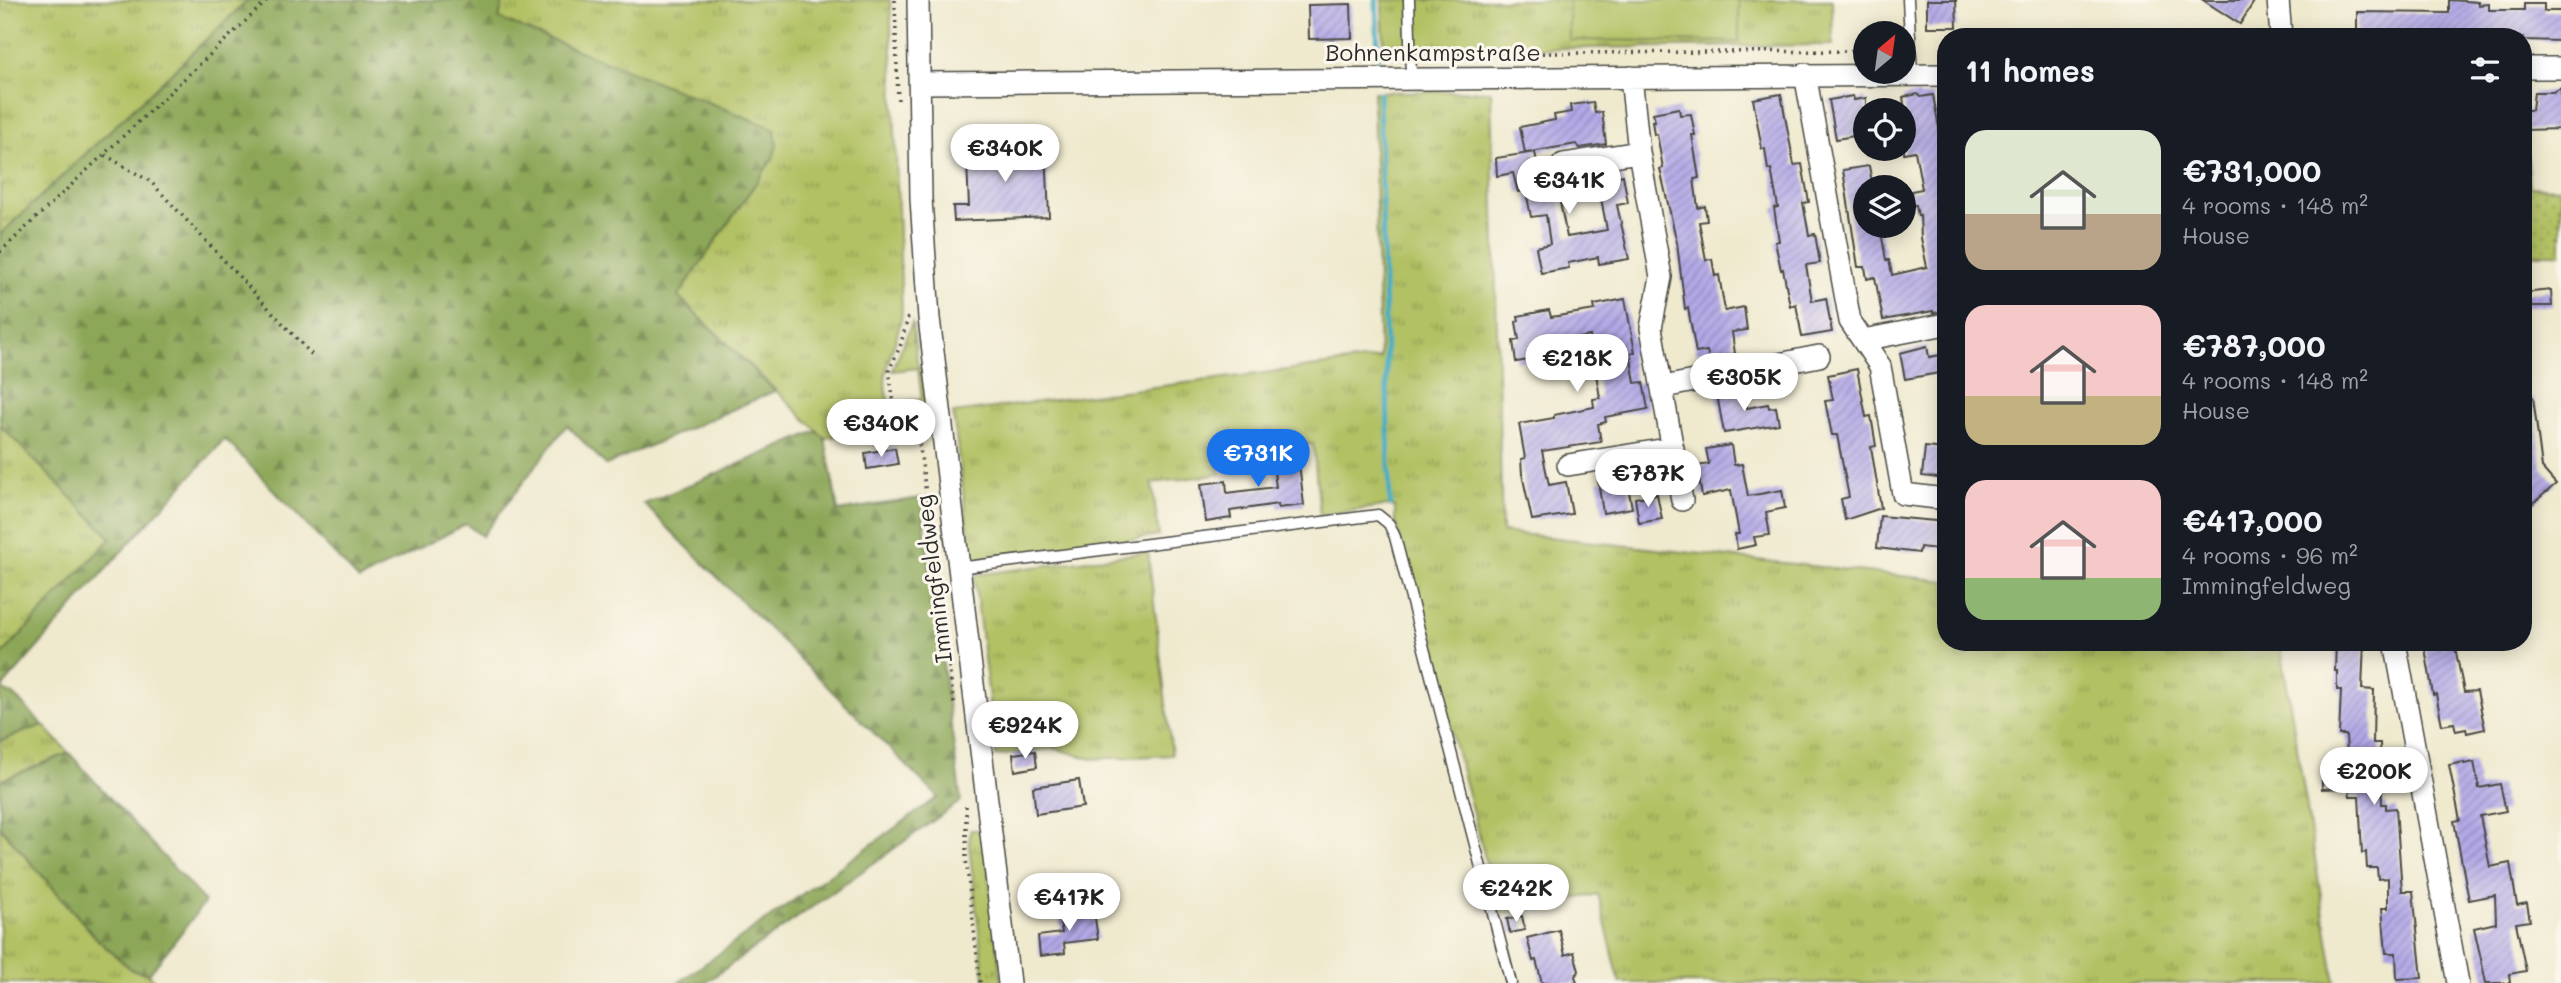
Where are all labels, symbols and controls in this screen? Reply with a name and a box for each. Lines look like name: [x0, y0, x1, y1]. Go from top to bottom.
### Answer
north arrow: [1853, 21, 1916, 84]
map controls: [1853, 21, 1916, 238]
street label: Bohnenkampstraße: [1325, 37, 1541, 67]
text: 11 homes: [1965, 50, 2095, 90]
icon: filters: [2466, 51, 2504, 89]
button: locate: [1853, 98, 1916, 161]
pin: €340K: [956, 124, 1054, 184]
text: €340K: [967, 132, 1043, 162]
text: €731,000: [2182, 150, 2321, 190]
pin: €341K: [1520, 156, 1618, 216]
icon: home: [2021, 158, 2105, 242]
text: €341K: [1533, 164, 1605, 194]
button: layers: [1853, 175, 1916, 238]
text: 4 rooms · 148 m²: [2182, 190, 2368, 220]
text: House: [2182, 220, 2250, 250]
text: €787,000: [2182, 325, 2325, 365]
icon: home: [2021, 333, 2105, 417]
pin: €218K: [1528, 334, 1626, 394]
text: €218K: [1541, 342, 1613, 372]
pin: €305K: [1695, 354, 1793, 413]
text: €305K: [1706, 361, 1782, 391]
text: 4 rooms · 148 m²: [2182, 365, 2368, 395]
text: House: [2182, 395, 2250, 425]
pin: €340K: [832, 400, 930, 459]
text: €340K: [843, 407, 919, 437]
pin: €731K: [1209, 430, 1307, 489]
text: €731K: [1223, 437, 1293, 467]
pin: €787K: [1599, 449, 1697, 509]
text: €787K: [1611, 457, 1685, 487]
street label: Immingfeldweg: [908, 493, 958, 665]
text: €417,000: [2182, 500, 2322, 540]
icon: home: [2021, 508, 2105, 592]
text: 4 rooms · 96 m²: [2182, 540, 2358, 570]
text: Immingfeldweg: [2182, 570, 2351, 600]
pin: €924K: [976, 702, 1074, 761]
text: €924K: [987, 709, 1063, 739]
pin: €200K: [2325, 748, 2423, 807]
text: €200K: [2336, 755, 2412, 785]
pin: €242K: [1467, 864, 1565, 924]
text: €242K: [1479, 872, 1553, 902]
pin: €417K: [1020, 874, 1118, 933]
text: €417K: [1033, 881, 1105, 911]

